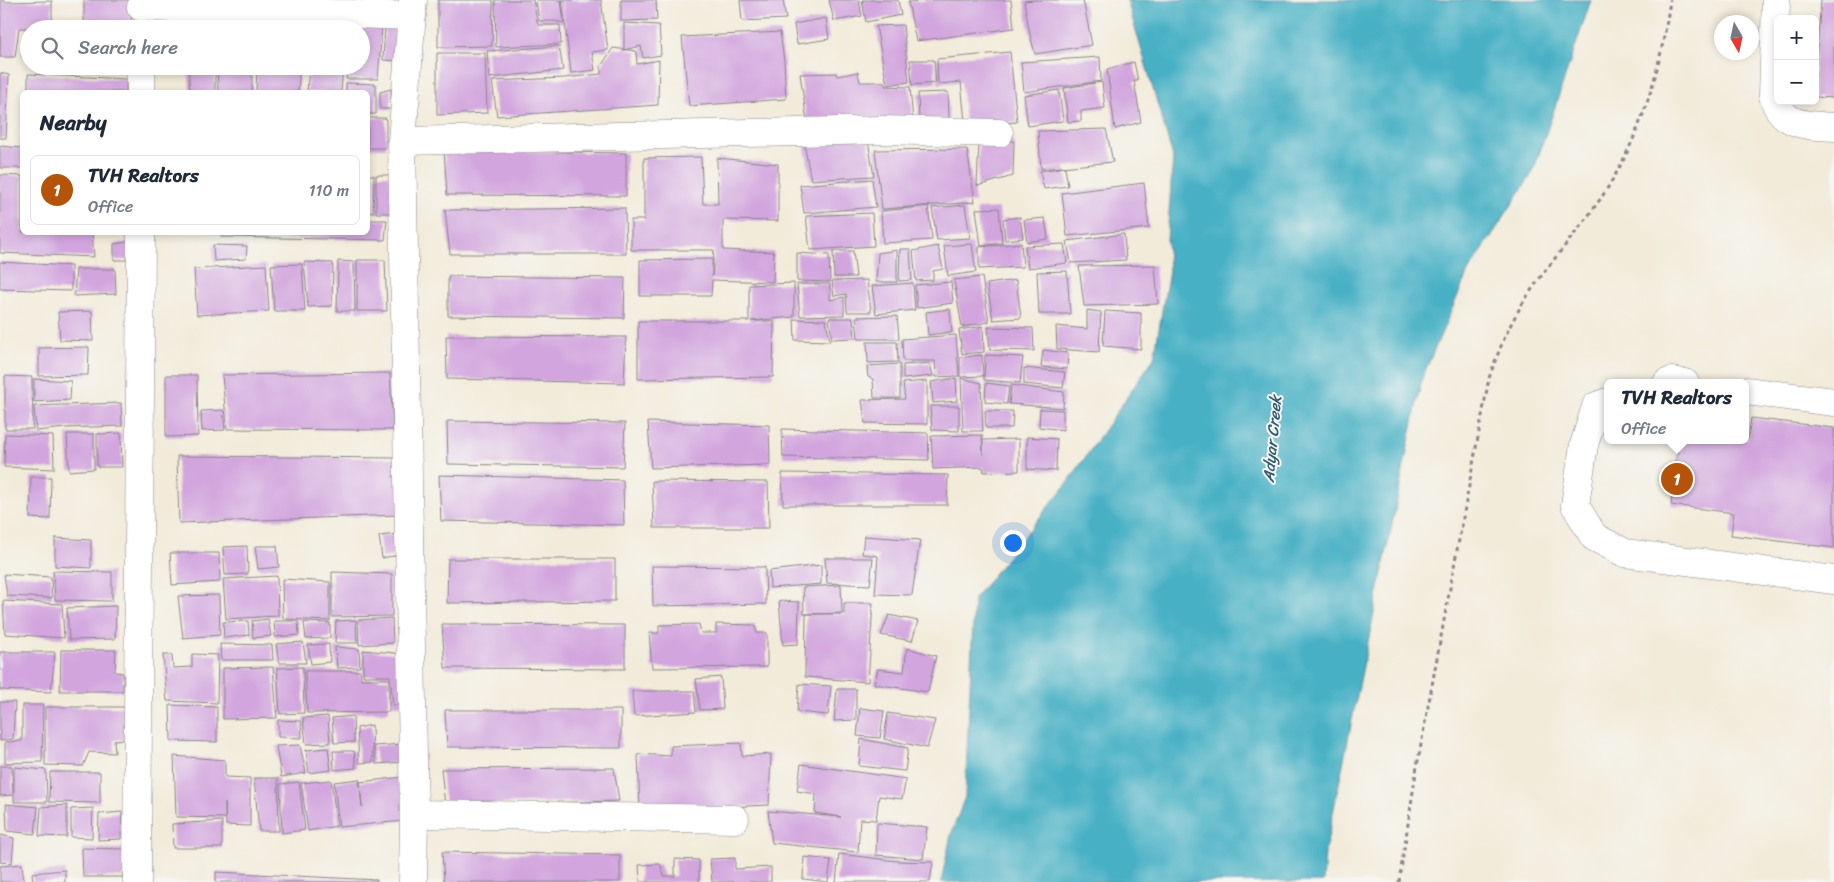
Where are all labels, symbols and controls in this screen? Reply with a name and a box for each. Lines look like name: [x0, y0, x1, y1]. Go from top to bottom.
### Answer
north arrow: [1714, 15, 1759, 60]
map controls: [1774, 15, 1819, 105]
button: +: [1774, 15, 1819, 60]
search box: [20, 20, 370, 75]
text: Search here: [78, 31, 178, 64]
icon: search: [38, 34, 66, 62]
button: −: [1774, 60, 1819, 105]
text: Nearby: [40, 104, 106, 142]
text: TVH Realtors: [88, 159, 199, 192]
text: 1: [54, 176, 60, 205]
text: 110 m: [309, 176, 349, 205]
text: Office: [88, 192, 133, 221]
popup: [1604, 379, 1749, 444]
text: TVH Realtors: [1621, 381, 1732, 414]
water label: Adyar Creek: [1254, 392, 1290, 485]
text: Office: [1621, 414, 1666, 443]
pin: 1: [1661, 460, 1693, 498]
your location: [1000, 530, 1026, 556]

